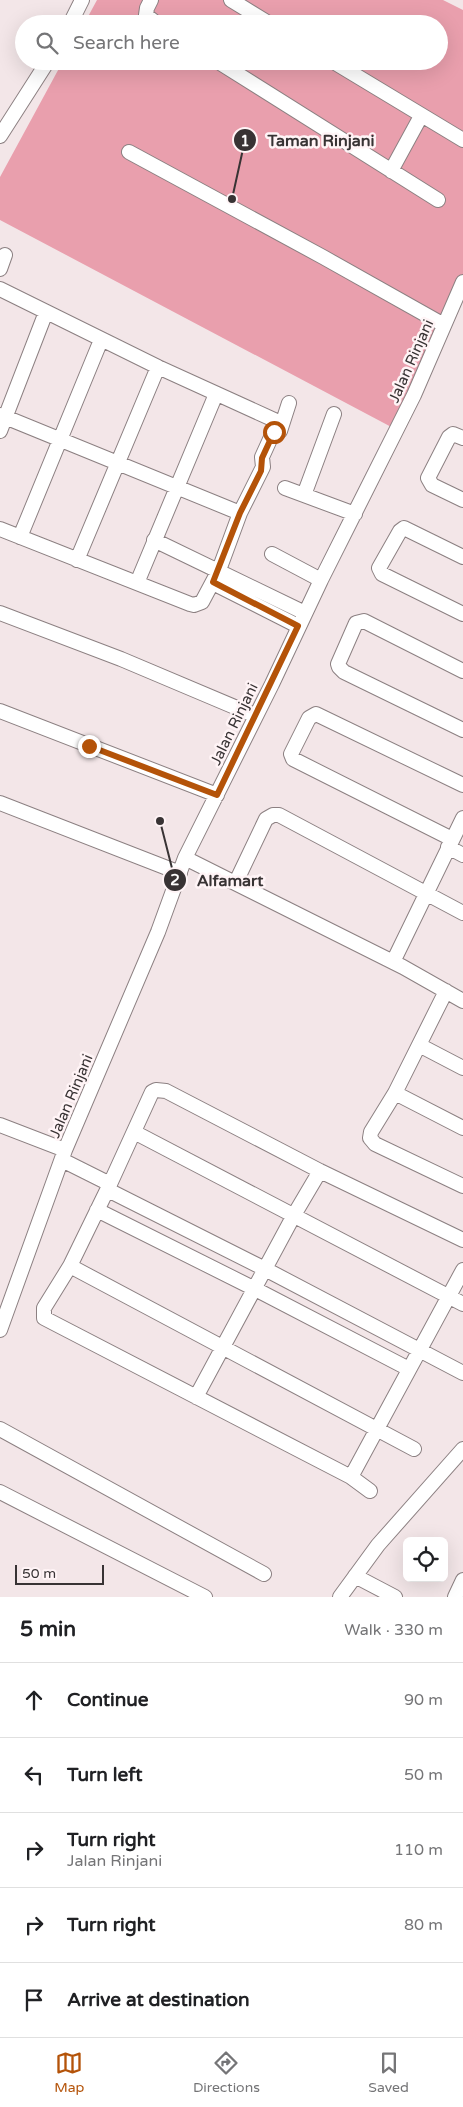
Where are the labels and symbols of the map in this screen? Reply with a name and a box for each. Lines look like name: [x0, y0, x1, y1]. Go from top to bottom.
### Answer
callout: Taman Rinjani: [232, 125, 384, 156]
text: Taman Rinjani: [267, 131, 374, 151]
text: 1: [240, 132, 250, 150]
street label: Jalan Rinjani: [385, 317, 437, 405]
route start: [263, 421, 286, 444]
street label: Jalan Rinjani: [206, 680, 262, 768]
route end: [78, 735, 101, 758]
callout: Alfamart: [162, 865, 274, 896]
text: 2: [170, 871, 180, 889]
text: Alfamart: [197, 871, 264, 891]
street label: Jalan Rinjani: [45, 1051, 97, 1141]
scale bar: [15, 1562, 104, 1585]

